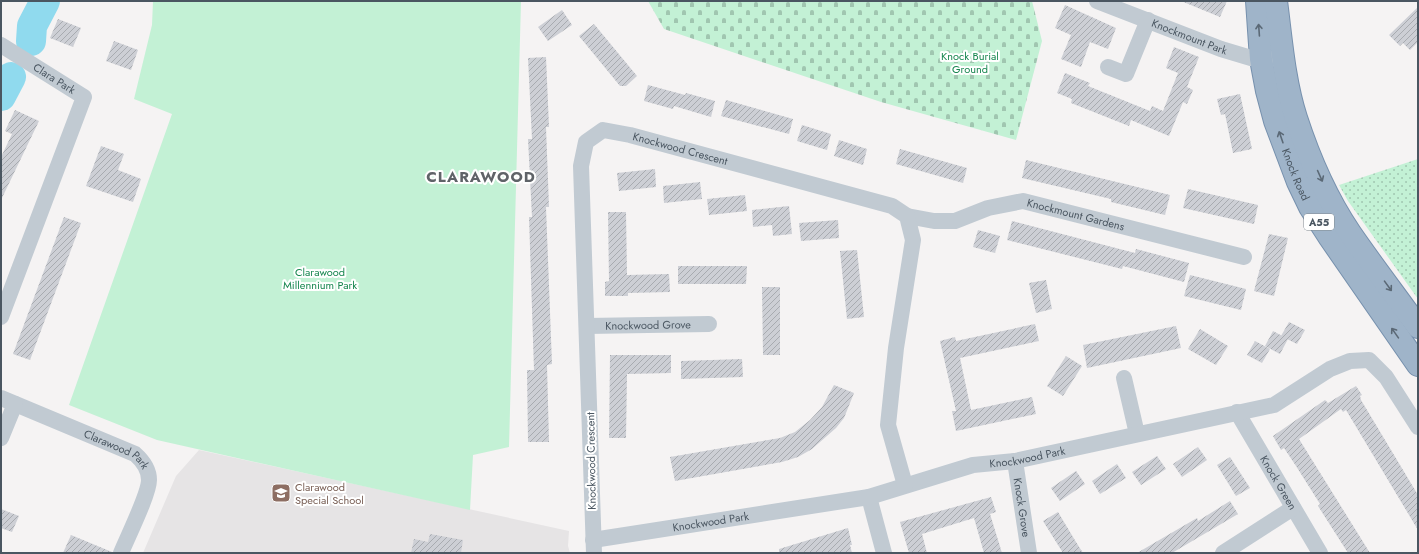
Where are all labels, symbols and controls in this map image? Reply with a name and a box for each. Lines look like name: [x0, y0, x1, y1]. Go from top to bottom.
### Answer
street label: Knockmount Park: [1149, 15, 1229, 58]
one-way arrow: [1256, 24, 1263, 37]
park label: Knock Burial Ground: [941, 48, 999, 77]
street label: Clara Park: [30, 59, 79, 98]
street label: Knockwood Crescent: [631, 128, 730, 169]
one-way arrow: [1277, 131, 1284, 144]
street label: Knock Road: [1278, 146, 1314, 203]
district label: CLARAWOOD: [426, 166, 536, 188]
one-way arrow: [1316, 170, 1324, 182]
street label: Knockmount Gardens: [1025, 194, 1127, 235]
road number: A55: [1304, 214, 1334, 230]
park label: Clarawood Millennium Park: [283, 264, 357, 293]
one-way arrow: [1384, 280, 1392, 291]
street label: Knockwood Grove: [605, 316, 691, 334]
one-way arrow: [1391, 328, 1399, 339]
street label: Knockwood Crescent: [582, 412, 600, 510]
street label: Clarawood Park: [81, 426, 154, 472]
street label: Knockwood Park: [989, 442, 1067, 471]
street label: Knock Green: [1256, 452, 1301, 513]
street label: Knock Grove: [1010, 477, 1035, 539]
place label: Clarawood Special School: [295, 479, 364, 508]
school or university icon: Clarawood Special School: [270, 482, 292, 504]
street label: Knockwood Park: [671, 508, 750, 536]

